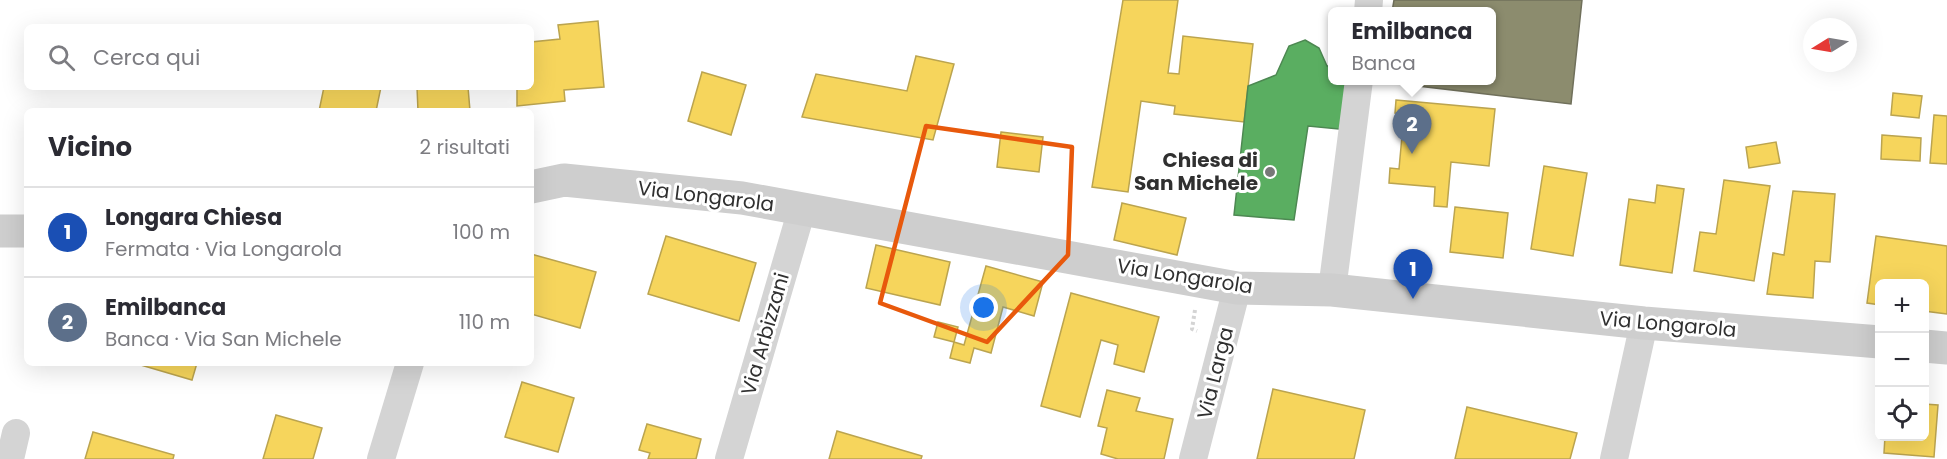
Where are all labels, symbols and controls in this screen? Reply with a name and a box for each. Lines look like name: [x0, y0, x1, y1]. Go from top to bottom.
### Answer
popup: [1328, 7, 1496, 85]
text: Emilbanca: [1351, 16, 1473, 47]
north arrow: [1803, 18, 1857, 72]
search box: [24, 24, 534, 90]
icon: search: [45, 41, 78, 74]
text: Cerca qui: [93, 42, 200, 73]
text: Banca: [1351, 49, 1416, 77]
pin: 2: [1392, 104, 1432, 154]
text: Vicino: [48, 129, 132, 165]
text: 2 risultati: [420, 133, 510, 161]
place label: Chiesa di San Michele: [1134, 146, 1258, 197]
marker: Chiesa di San Michele: [1263, 165, 1277, 179]
street label: Via Longarola: [636, 174, 776, 218]
text: Longara Chiesa: [105, 202, 282, 233]
text: 1: [64, 218, 71, 246]
text: 100 m: [453, 218, 510, 246]
text: Fermata · Via Longarola: [105, 235, 342, 263]
pin: 1: [1394, 250, 1432, 299]
street label: Via Longarola: [1115, 251, 1255, 301]
street label: Via Arbizzani: [734, 270, 796, 398]
map controls: [1875, 279, 1929, 441]
button: +: [1875, 279, 1929, 333]
text: Emilbanca: [105, 292, 226, 323]
your location: [969, 293, 998, 322]
street label: Via Longarola: [1598, 304, 1738, 344]
text: 2: [62, 308, 73, 336]
text: 110 m: [459, 308, 510, 336]
street label: Via Larga: [1190, 324, 1240, 422]
text: Banca · Via San Michele: [105, 325, 342, 353]
button: −: [1875, 333, 1929, 387]
button: locate: [1875, 387, 1929, 441]

